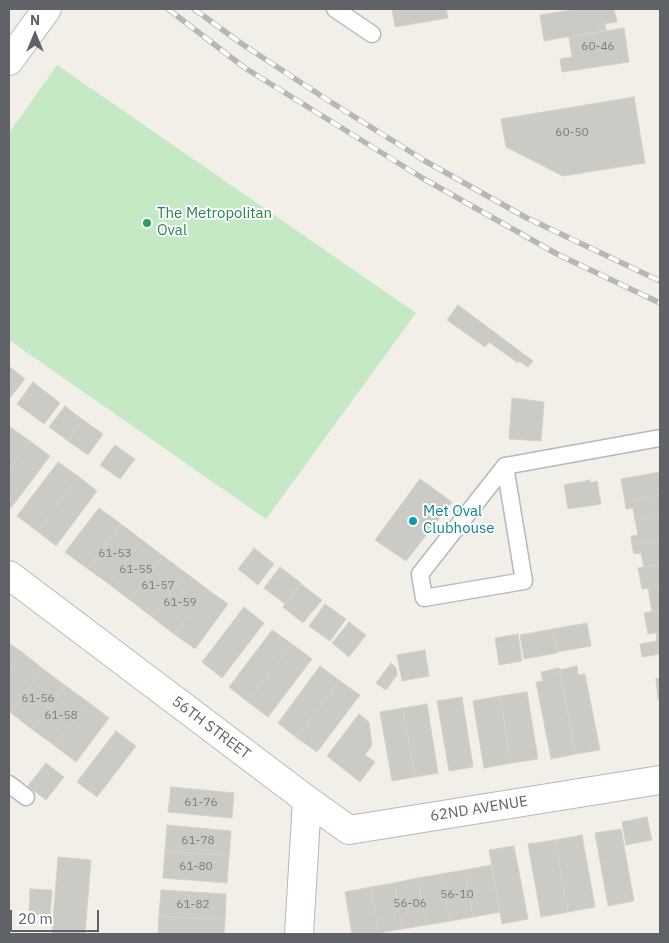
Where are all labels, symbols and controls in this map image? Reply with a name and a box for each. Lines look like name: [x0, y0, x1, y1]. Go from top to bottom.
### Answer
north arrow: [10, 10, 60, 60]
text: N: [30, 11, 40, 29]
house number: 60-46: [581, 40, 615, 54]
house number: 60-50: [555, 126, 589, 140]
place label: The Metropolitan Oval: [157, 205, 272, 240]
marker: The Metropolitan Oval: [141, 217, 153, 229]
place label: Met Oval Clubhouse: [423, 503, 495, 538]
marker: Met Oval Clubhouse: [407, 515, 419, 527]
house number: 61-53: [98, 547, 132, 561]
house number: 61-55: [119, 563, 153, 577]
house number: 61-57: [141, 579, 175, 593]
house number: 61-59: [163, 596, 197, 610]
house number: 61-56: [21, 692, 55, 706]
street label: 56TH STREET: [168, 693, 254, 763]
house number: 61-58: [44, 709, 78, 723]
street label: 62ND AVENUE: [429, 792, 529, 826]
house number: 61-76: [184, 796, 218, 810]
house number: 61-78: [181, 834, 215, 848]
house number: 61-80: [179, 860, 213, 874]
house number: 56-10: [440, 888, 474, 902]
house number: 56-06: [393, 897, 427, 911]
house number: 61-82: [176, 898, 210, 912]
scale bar: [12, 900, 101, 932]
text: 20 m: [18, 909, 53, 928]

